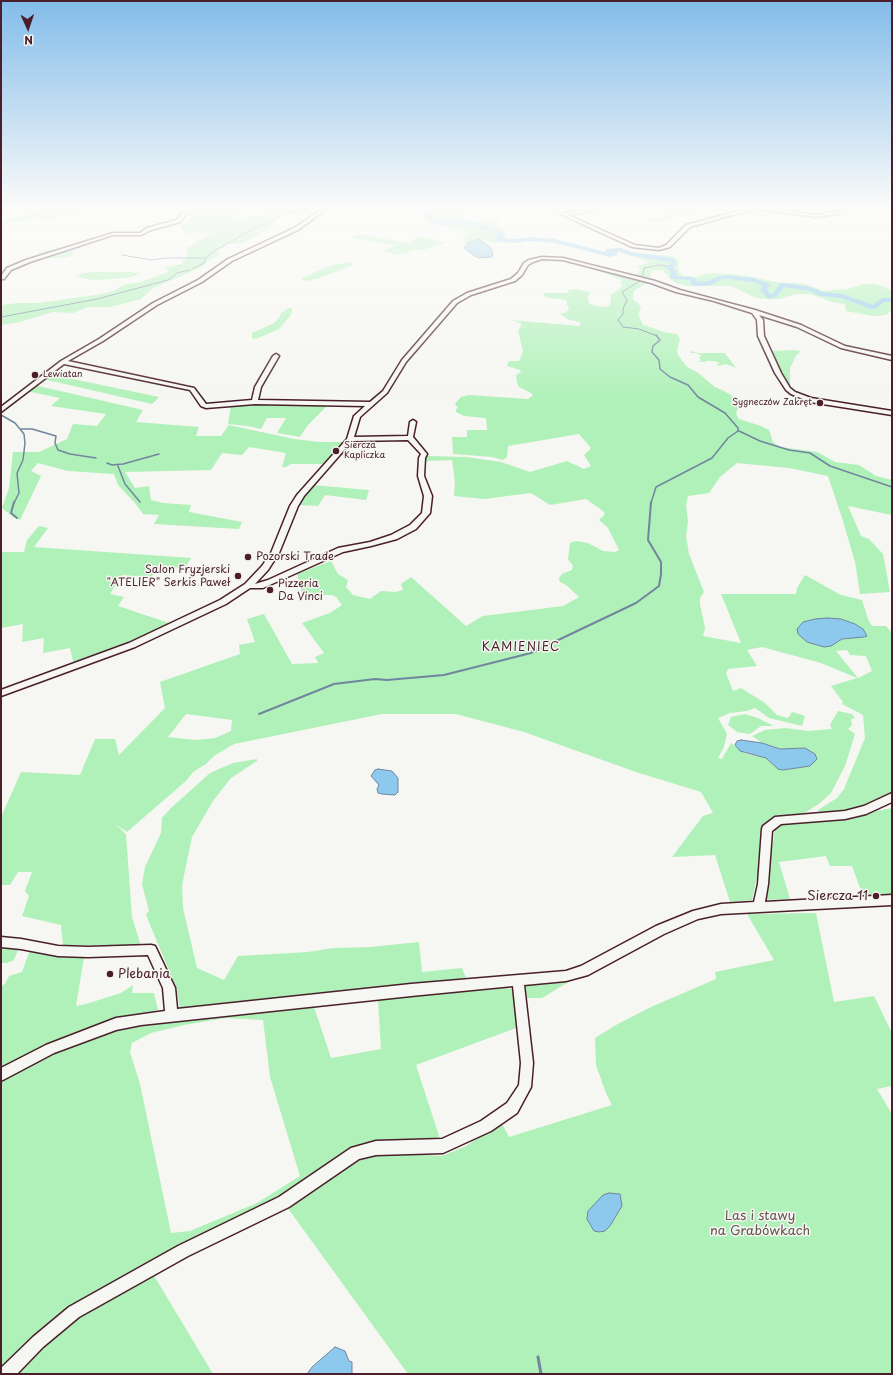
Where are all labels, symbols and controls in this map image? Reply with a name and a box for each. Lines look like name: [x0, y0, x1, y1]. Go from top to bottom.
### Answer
north arrow: [8, 8, 48, 48]
text: N: [24, 32, 33, 49]
marker: Lewiatan: [30, 370, 40, 380]
place label: Lewiatan: [43, 370, 82, 380]
place label: Sygneczów Zakręt: [732, 398, 812, 408]
marker: Sygneczów Zakręt: [815, 398, 825, 408]
place label: Siercza Kapliczka: [344, 441, 385, 462]
marker: Siercza Kapliczka: [331, 446, 341, 456]
place label: Pozorski Trade: [256, 550, 334, 564]
marker: Pozorski Trade: [243, 552, 253, 562]
place label: Salon Fryzjerski "ATELIER" Serkis Paweł: [106, 563, 230, 589]
marker: Salon Fryzjerski "ATELIER" Serkis Paweł: [233, 571, 243, 581]
place label: Pizzeria Da Vinci: [278, 577, 323, 603]
marker: Pizzeria Da Vinci: [265, 585, 275, 595]
district label: KAMIENIEC: [481, 641, 561, 655]
place label: Siercza 11: [807, 888, 868, 904]
marker: Siercza 11: [871, 891, 881, 901]
place label: Plebania: [118, 966, 171, 982]
marker: Plebania: [105, 969, 115, 979]
park label: Las i stawy na Grabówkach: [710, 1208, 810, 1239]

